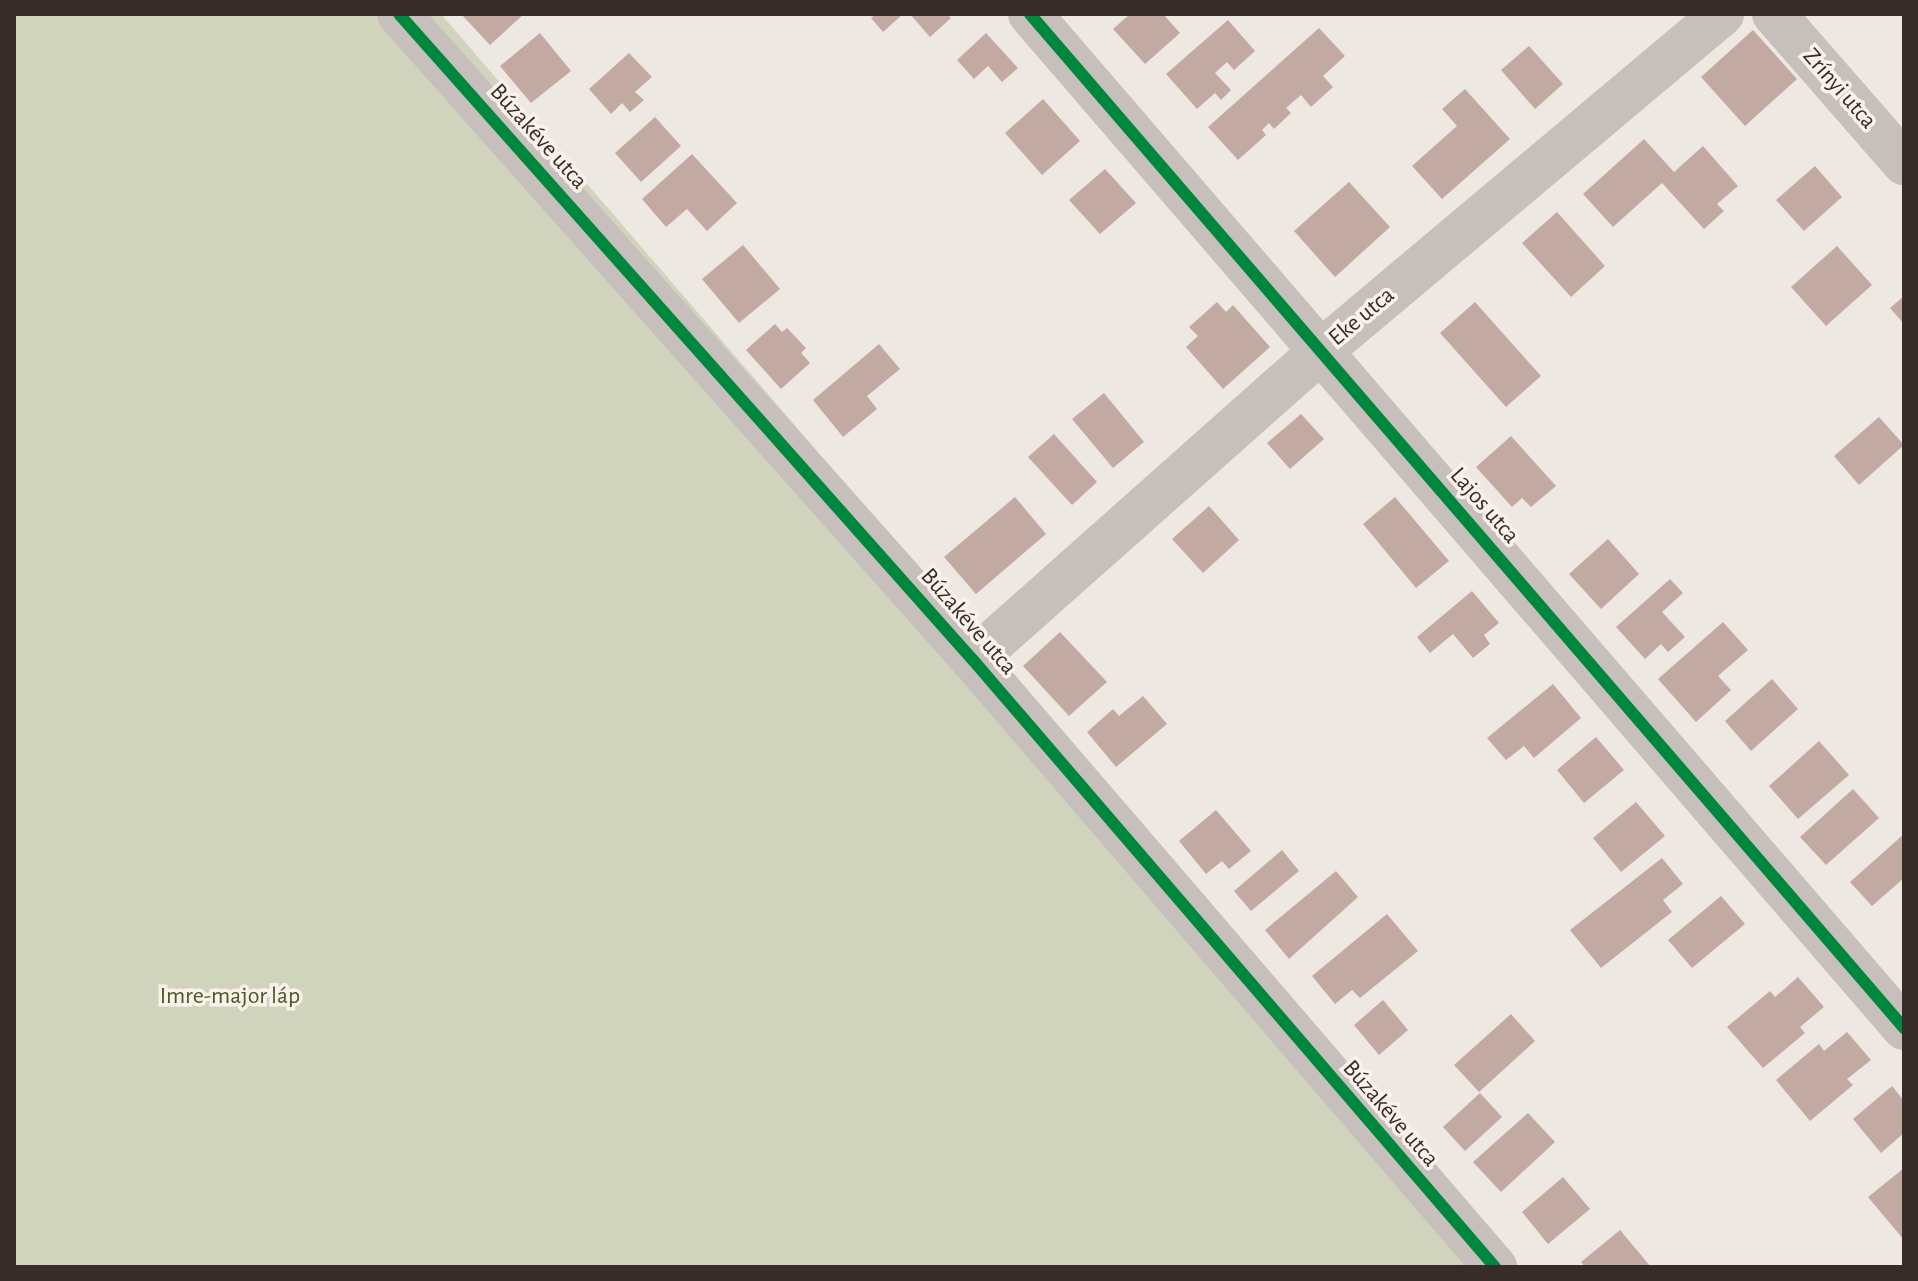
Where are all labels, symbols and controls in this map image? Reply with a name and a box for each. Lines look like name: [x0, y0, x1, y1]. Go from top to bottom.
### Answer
street label: Zrínyi utca: [1796, 43, 1882, 135]
street label: Búzakéve utca: [483, 78, 593, 196]
street label: Eke utca: [1323, 281, 1401, 353]
street label: Lajos utca: [1443, 462, 1525, 550]
street label: Búzakéve utca: [914, 563, 1022, 681]
park label: Imre-major láp: [160, 983, 300, 1011]
street label: Búzakéve utca: [1336, 1055, 1444, 1173]

